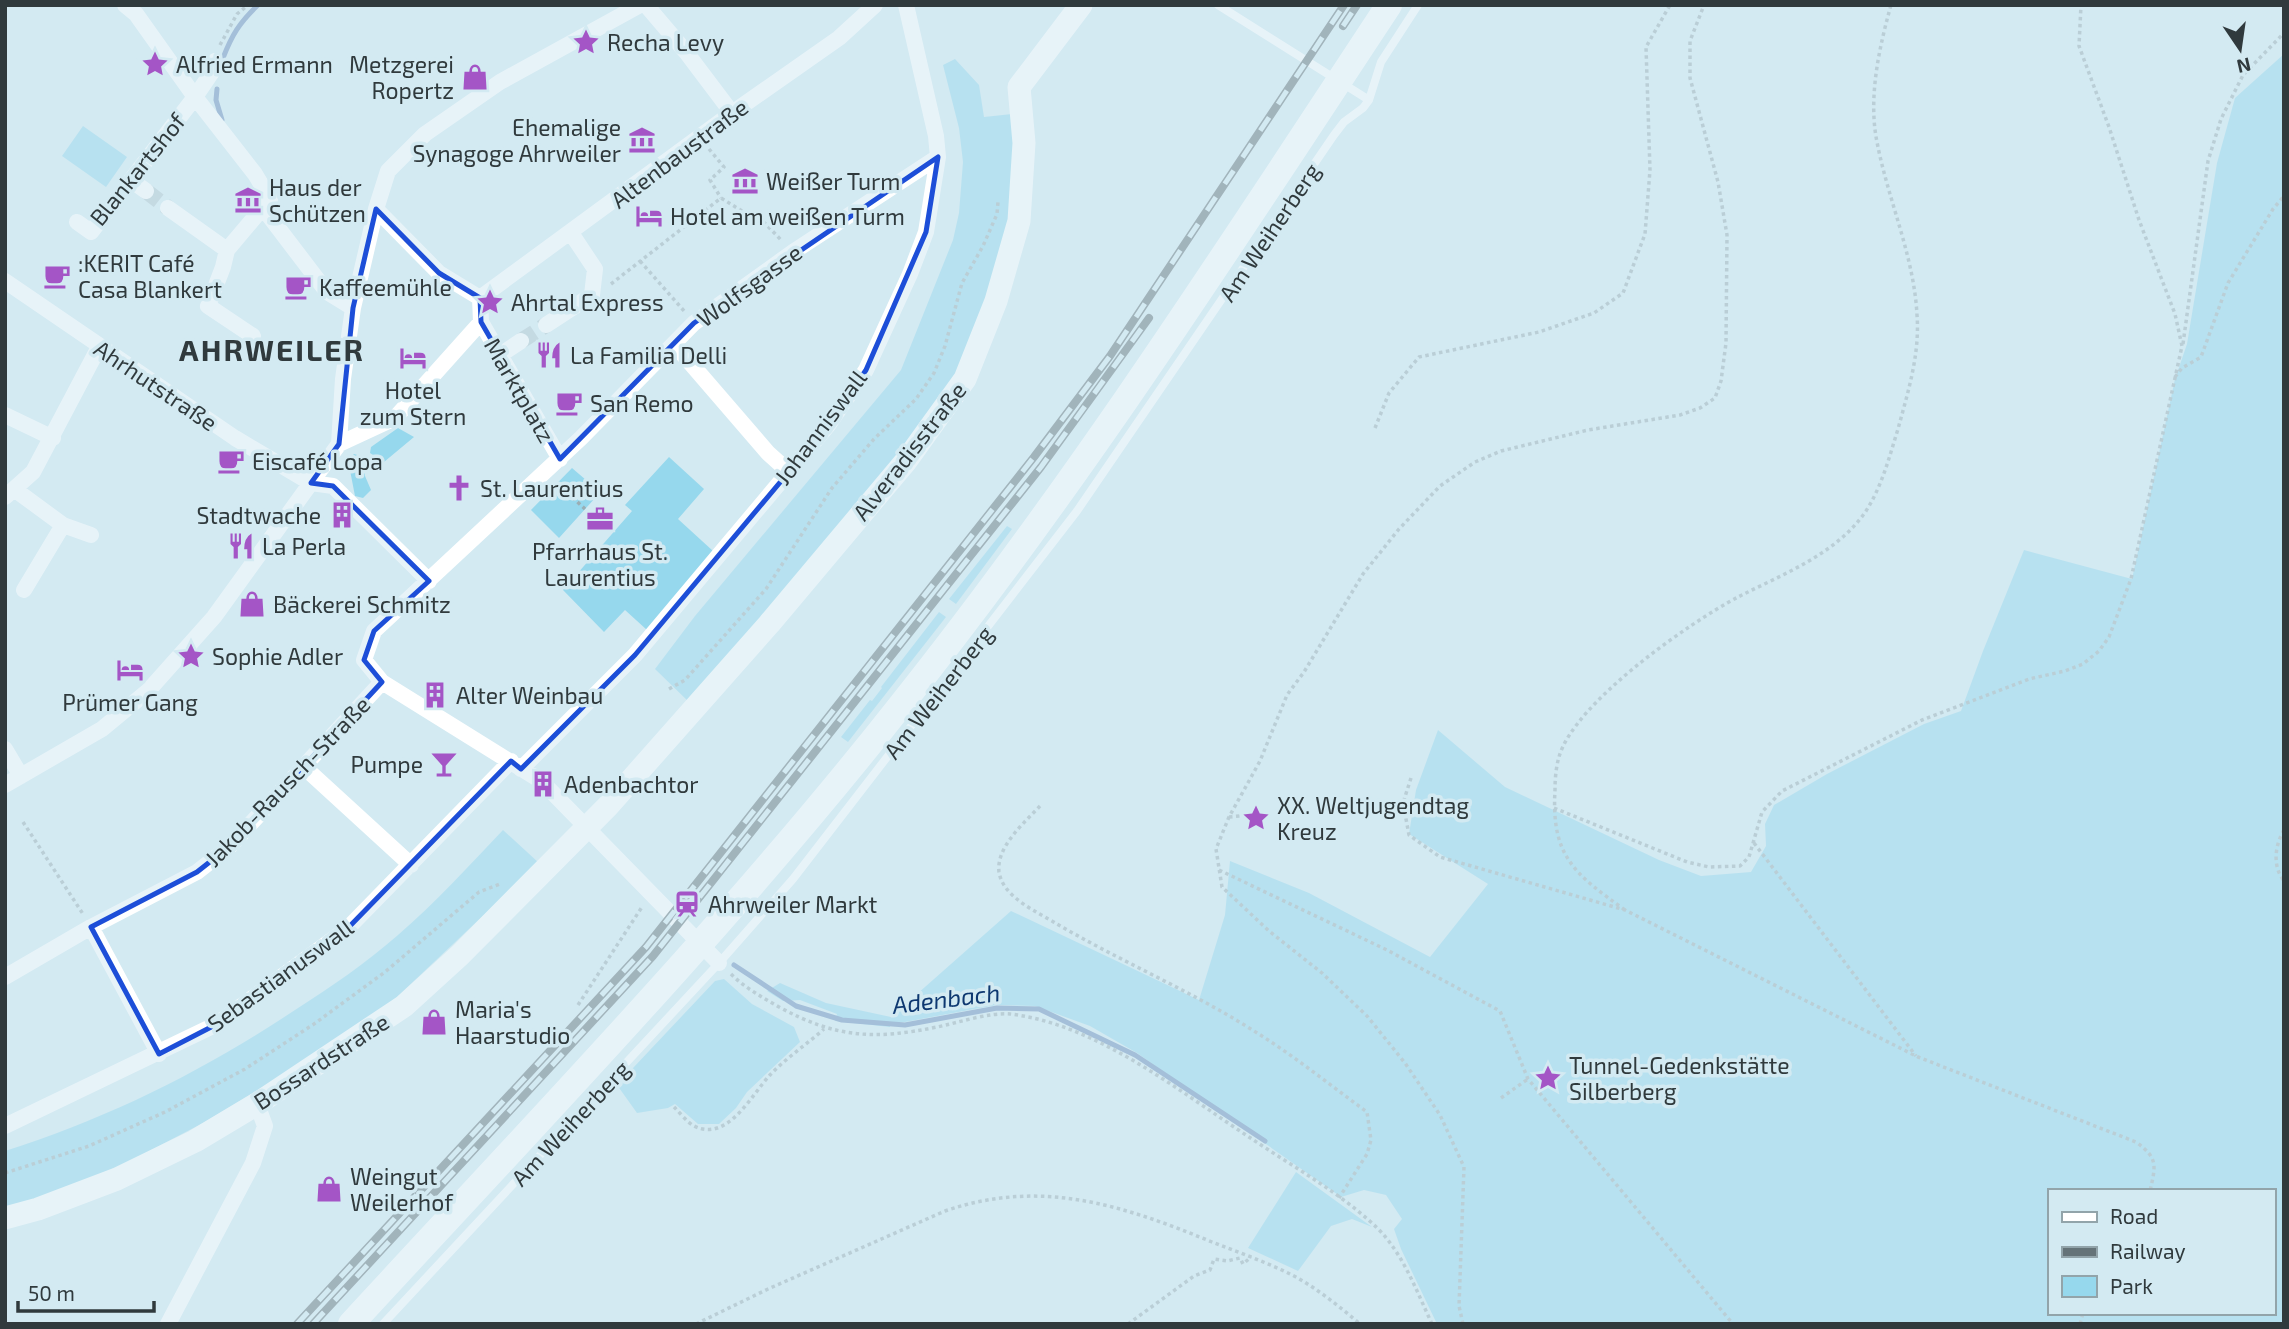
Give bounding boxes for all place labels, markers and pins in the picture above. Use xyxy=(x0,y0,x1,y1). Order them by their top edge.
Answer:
place icon: Recha Levy xyxy=(571,27,601,57)
place label: Recha Levy xyxy=(607,28,724,56)
place icon: Alfried Ermann xyxy=(140,49,170,79)
place label: Alfried Ermann xyxy=(176,50,333,78)
place label: Metzgerei Ropertz xyxy=(349,50,454,104)
shop icon: Metzgerei Ropertz xyxy=(460,62,490,92)
place label: Ehemalige Synagoge Ahrweiler xyxy=(412,113,621,167)
museum icon: Ehemalige Synagoge Ahrweiler xyxy=(627,125,657,155)
museum icon: Weißer Turm xyxy=(730,166,760,196)
place label: Weißer Turm xyxy=(766,167,900,195)
place label: Haus der Schützen xyxy=(269,173,366,227)
museum icon: Haus der Schützen xyxy=(233,185,263,215)
hotel icon: Hotel am weißen Turm xyxy=(634,201,664,231)
place label: Hotel am weißen Turm xyxy=(670,202,905,230)
place label: :KERIT Café Casa Blankert xyxy=(78,249,222,303)
cafe icon: :KERIT Café Casa Blankert xyxy=(42,261,72,291)
cafe icon: Kaffeemühle xyxy=(283,272,313,302)
place label: Kaffeemühle xyxy=(319,273,452,301)
place icon: Ahrtal Express xyxy=(475,287,505,317)
place label: Ahrtal Express xyxy=(511,288,664,316)
restaurant icon: La Familia Delli xyxy=(534,340,564,370)
place label: La Familia Delli xyxy=(570,341,727,369)
hotel icon: Hotel zum Stern xyxy=(398,343,428,373)
place label: Hotel zum Stern xyxy=(360,376,466,430)
cafe icon: San Remo xyxy=(554,388,584,418)
place label: San Remo xyxy=(590,389,694,417)
cafe icon: Eiscafé Lopa xyxy=(216,446,246,476)
place label: Eiscafé Lopa xyxy=(252,447,383,475)
church icon: St. Laurentius xyxy=(444,473,474,503)
place label: St. Laurentius xyxy=(480,474,623,502)
building icon: Stadtwache xyxy=(327,500,357,530)
place label: Stadtwache xyxy=(196,501,321,529)
office icon: Pfarrhaus St. Laurentius xyxy=(585,504,615,534)
restaurant icon: La Perla xyxy=(226,531,256,561)
place label: La Perla xyxy=(262,532,346,560)
place label: Pfarrhaus St. Laurentius xyxy=(532,537,668,591)
shop icon: Bäckerei Schmitz xyxy=(237,589,267,619)
place label: Bäckerei Schmitz xyxy=(273,590,451,618)
place icon: Sophie Adler xyxy=(176,641,206,671)
place label: Sophie Adler xyxy=(212,642,343,670)
hotel icon: Prümer Gang xyxy=(115,655,145,685)
building icon: Alter Weinbau xyxy=(420,680,450,710)
place label: Alter Weinbau xyxy=(456,681,603,709)
place label: Prümer Gang xyxy=(62,688,198,716)
bar icon: Pumpe xyxy=(429,749,459,779)
place label: Pumpe xyxy=(350,750,423,778)
building icon: Adenbachtor xyxy=(528,769,558,799)
place label: Adenbachtor xyxy=(564,770,699,798)
place label: XX. Weltjugendtag Kreuz xyxy=(1277,791,1469,845)
place icon: XX. Weltjugendtag Kreuz xyxy=(1241,803,1271,833)
station icon: Ahrweiler Markt xyxy=(672,889,702,919)
place label: Ahrweiler Markt xyxy=(708,890,878,918)
place label: Maria's Haarstudio xyxy=(455,995,570,1049)
shop icon: Maria's Haarstudio xyxy=(419,1007,449,1037)
place label: Tunnel-Gedenkstätte Silberberg xyxy=(1569,1051,1790,1105)
place icon: Tunnel-Gedenkstätte Silberberg xyxy=(1533,1063,1563,1093)
place label: Weingut Weilerhof xyxy=(350,1162,454,1216)
shop icon: Weingut Weilerhof xyxy=(314,1174,344,1204)

